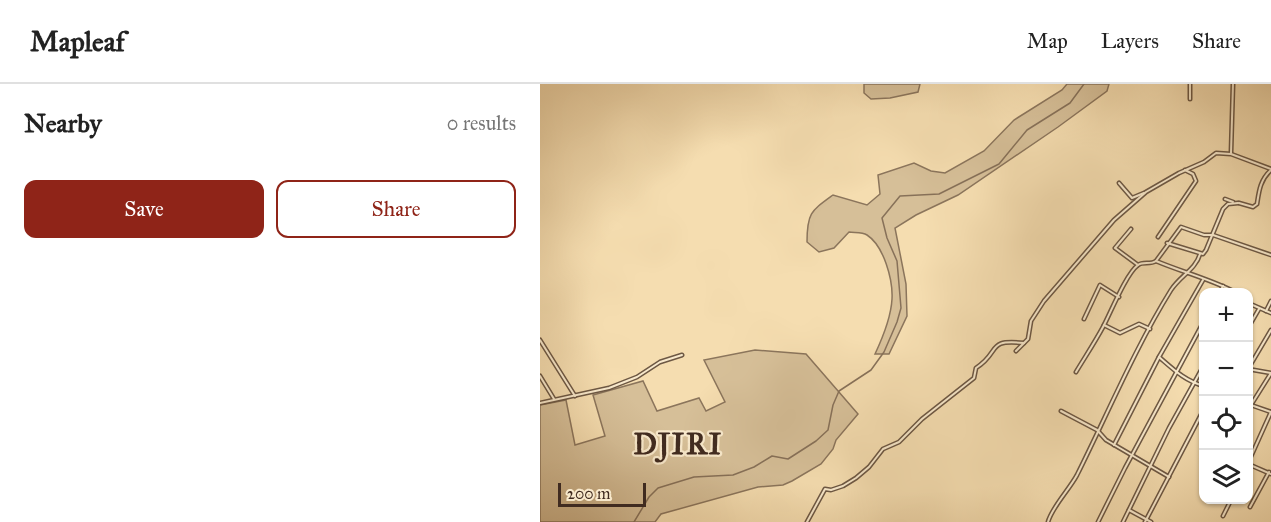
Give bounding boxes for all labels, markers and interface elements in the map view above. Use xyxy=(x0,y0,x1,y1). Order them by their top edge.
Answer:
text: Mapleaf xyxy=(30,24,125,59)
text: Map xyxy=(1027,28,1068,54)
text: Layers xyxy=(1101,28,1159,54)
text: Share xyxy=(1192,28,1241,54)
text: Nearby xyxy=(24,107,102,139)
text: 0 results xyxy=(447,111,516,135)
button: Save xyxy=(24,180,264,238)
button: Share xyxy=(276,180,516,238)
map controls xyxy=(1199,288,1253,504)
button: + xyxy=(1199,288,1253,342)
button: − xyxy=(1199,342,1253,396)
button: locate xyxy=(1199,396,1253,450)
district label: DJIRI xyxy=(633,426,723,463)
button: layers xyxy=(1199,450,1253,504)
scale bar xyxy=(558,480,646,508)
text: 200 m xyxy=(567,484,610,503)

